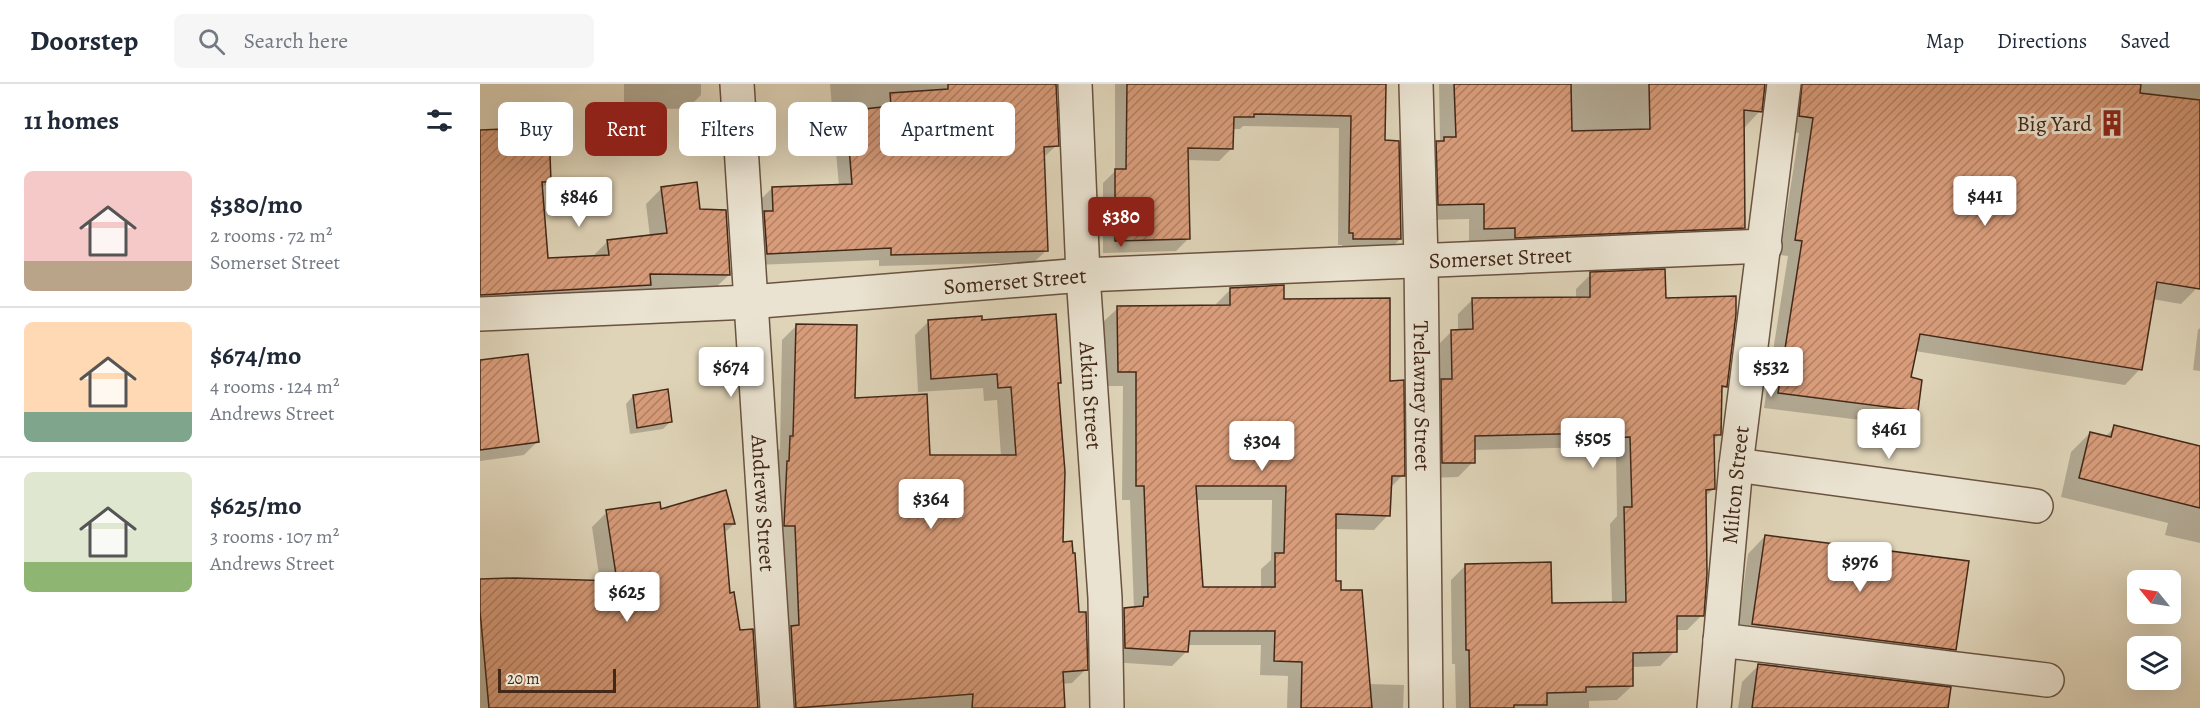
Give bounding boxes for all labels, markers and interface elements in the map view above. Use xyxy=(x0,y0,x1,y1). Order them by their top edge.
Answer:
search box xyxy=(174,14,594,68)
text: Doorstep xyxy=(30,22,138,60)
icon: search xyxy=(195,25,228,58)
text: Search here xyxy=(243,26,348,56)
text: Map xyxy=(1926,27,1964,55)
text: Directions xyxy=(1997,27,2087,55)
text: Saved xyxy=(2120,27,2170,55)
chip: Buy xyxy=(498,102,573,156)
chip: Rent xyxy=(585,102,667,156)
chip: Filters xyxy=(679,102,776,156)
chip: New xyxy=(788,102,868,156)
chip: Apartment xyxy=(880,102,1015,156)
text: 11 homes xyxy=(24,103,119,138)
icon: filters xyxy=(423,104,456,137)
building icon: Big Yard xyxy=(2097,108,2127,138)
place label: Big Yard xyxy=(2017,109,2092,139)
pin: $441 xyxy=(1949,176,2021,227)
pin: $846 xyxy=(543,177,615,228)
text: $441 xyxy=(1967,182,2003,209)
text: $846 xyxy=(560,183,598,210)
text: $380/mo xyxy=(210,187,303,222)
icon: home xyxy=(72,195,144,267)
pin: $380 xyxy=(1085,197,1157,248)
text: $380 xyxy=(1102,203,1140,230)
text: 2 rooms · 72 m² xyxy=(210,222,332,249)
street label: Somerset Street xyxy=(1428,240,1573,276)
text: Somerset Street xyxy=(210,249,340,276)
street label: Somerset Street xyxy=(942,261,1088,302)
street label: Trelawney Street xyxy=(1406,321,1437,471)
text: $674/mo xyxy=(210,338,301,373)
street label: Atkin Street xyxy=(1072,340,1109,450)
icon: home xyxy=(72,346,144,418)
pin: $674 xyxy=(695,347,767,398)
pin: $532 xyxy=(1735,347,1807,398)
text: $674 xyxy=(713,353,749,380)
text: $532 xyxy=(1753,353,1789,380)
text: 4 rooms · 124 m² xyxy=(210,373,340,400)
text: Andrews Street xyxy=(210,400,335,427)
pin: $461 xyxy=(1853,409,1925,460)
text: $461 xyxy=(1871,415,1907,442)
pin: $505 xyxy=(1557,418,1629,469)
pin: $304 xyxy=(1226,421,1298,472)
text: $505 xyxy=(1575,424,1611,451)
street label: Milton Street xyxy=(1715,424,1757,546)
text: $304 xyxy=(1243,427,1281,454)
street label: Andrews Street xyxy=(743,433,782,573)
pin: $364 xyxy=(895,479,967,530)
text: $364 xyxy=(913,485,949,512)
text: $625/mo xyxy=(210,488,302,523)
icon: home xyxy=(72,496,144,568)
text: 3 rooms · 107 m² xyxy=(210,523,339,550)
pin: $976 xyxy=(1824,542,1896,593)
text: $976 xyxy=(1842,548,1878,575)
text: Andrews Street xyxy=(210,550,335,577)
north arrow xyxy=(2127,570,2181,624)
map controls xyxy=(2127,570,2181,690)
pin: $625 xyxy=(591,572,663,623)
text: $625 xyxy=(609,578,645,605)
button: layers xyxy=(2127,636,2181,690)
scale bar xyxy=(498,666,616,694)
text: 20 m xyxy=(507,668,540,690)

